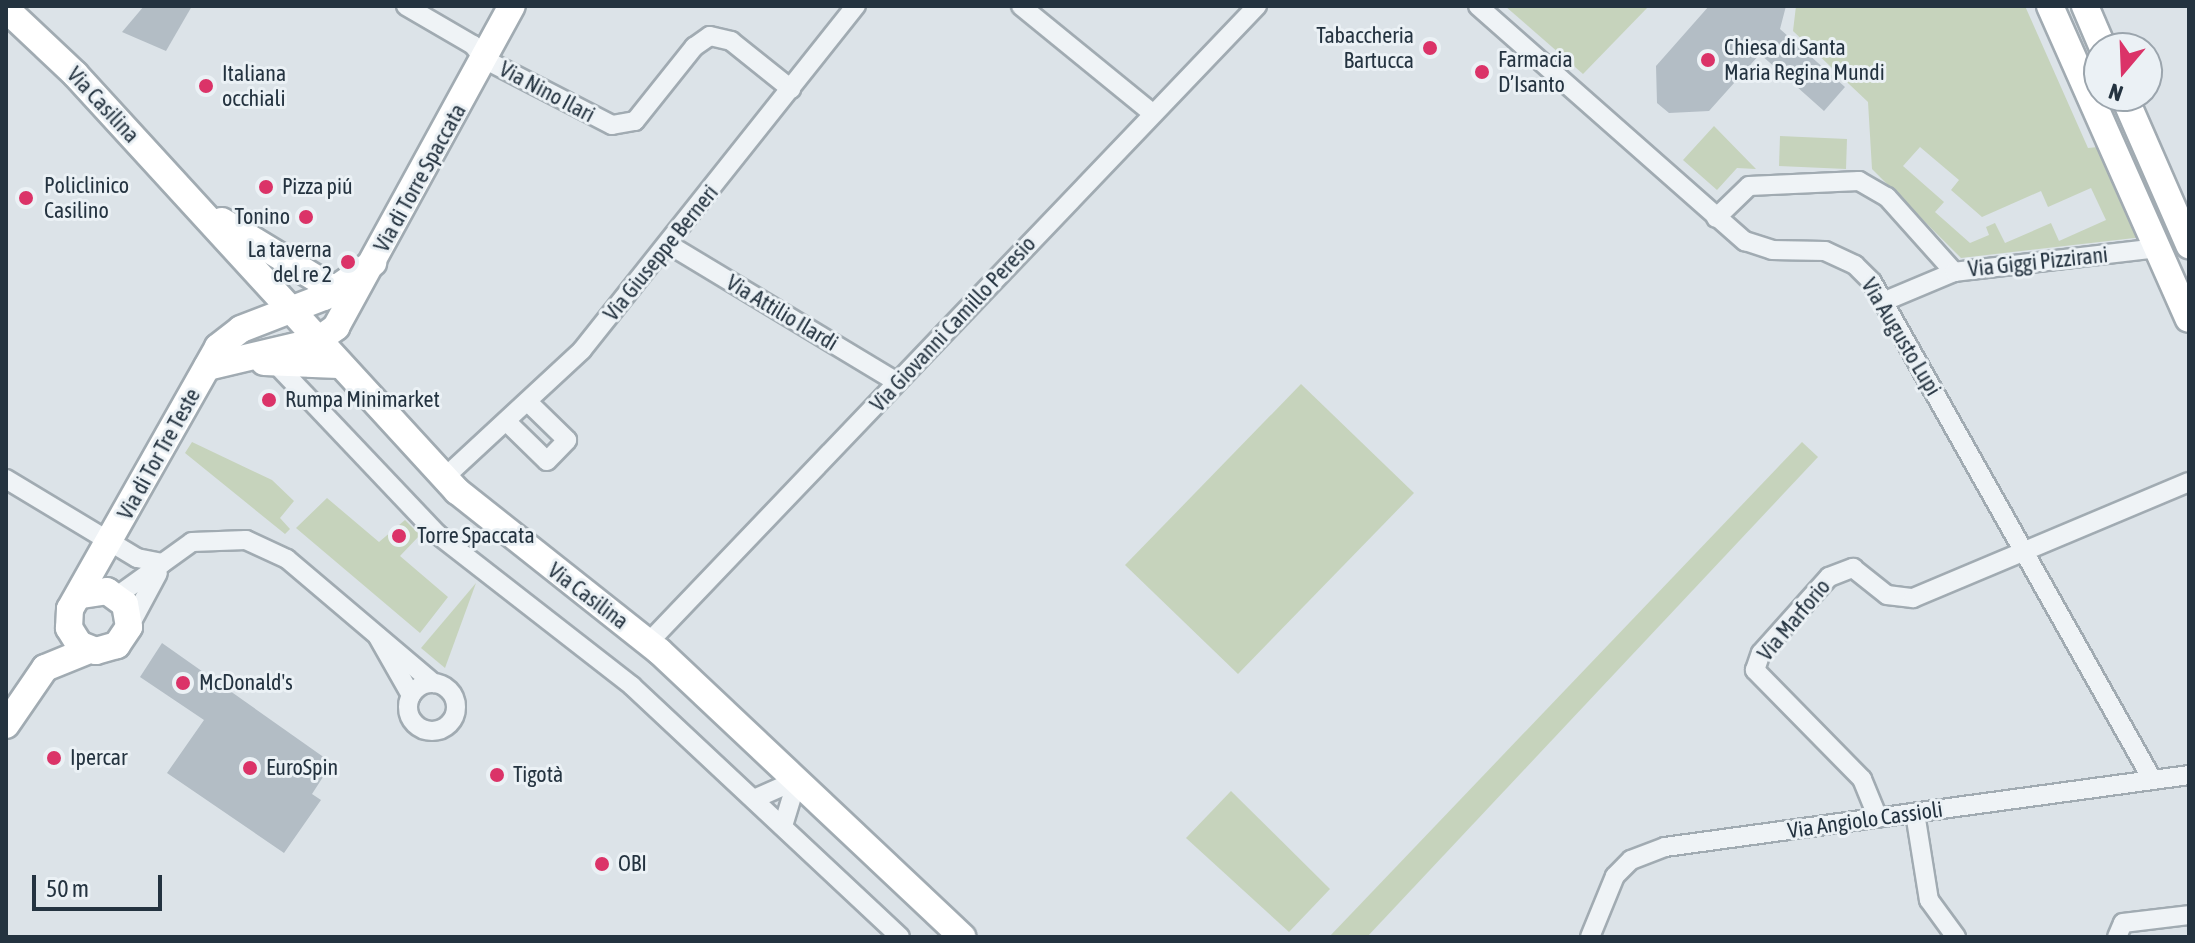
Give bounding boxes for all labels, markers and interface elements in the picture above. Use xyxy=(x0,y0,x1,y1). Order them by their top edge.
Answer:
place label: Tabaccheria Bartucca xyxy=(1316,22,1414,74)
north arrow xyxy=(2083,32,2163,112)
place label: Chiesa di Santa Maria Regina Mundi xyxy=(1724,34,1885,86)
marker: Tabaccheria Bartucca xyxy=(1421,39,1439,57)
place label: Farmacia D’Isanto xyxy=(1498,46,1573,98)
marker: Chiesa di Santa Maria Regina Mundi xyxy=(1699,51,1717,69)
street label: Via Nino Ilari xyxy=(495,56,599,128)
place label: Italiana occhiali xyxy=(222,60,286,112)
street label: Via Casilina xyxy=(61,62,145,148)
marker: Farmacia D’Isanto xyxy=(1473,63,1491,81)
marker: Italiana occhiali xyxy=(197,77,215,95)
text: N xyxy=(2105,78,2126,107)
street label: Via di Torre Spaccata xyxy=(368,99,472,257)
place label: Policlinico Casilino xyxy=(44,172,129,224)
place label: Pizza piú xyxy=(282,174,353,200)
marker: Pizza piú xyxy=(257,178,275,196)
street label: Via Giuseppe Berneri xyxy=(598,180,724,326)
marker: Policlinico Casilino xyxy=(15,187,37,209)
place label: Tonino xyxy=(235,204,290,230)
marker: Tonino xyxy=(297,208,315,226)
street label: Via Giovanni Camillo Peresio xyxy=(865,231,1041,417)
place label: La taverna del re 2 xyxy=(247,236,332,288)
street label: Via Giggi Pizzirani xyxy=(1967,242,2109,282)
marker: La taverna del re 2 xyxy=(339,253,357,271)
street label: Via Attilio Ilardi xyxy=(721,269,843,357)
street label: Via Augusto Lupi xyxy=(1856,273,1946,401)
street label: Via di Tor Tre Teste xyxy=(112,384,206,524)
place label: Rumpa Minimarket xyxy=(285,387,440,413)
marker: Rumpa Minimarket xyxy=(260,391,278,409)
place label: Torre Spaccata xyxy=(417,523,535,549)
marker: Torre Spaccata xyxy=(388,525,410,547)
street label: Via Casilina xyxy=(543,557,633,635)
street label: Via Marforio xyxy=(1752,574,1836,666)
place label: McDonald's xyxy=(199,670,293,696)
marker: McDonald's xyxy=(174,674,192,692)
place label: Ipercar xyxy=(70,745,127,771)
marker: Ipercar xyxy=(45,749,63,767)
place label: EuroSpin xyxy=(266,755,338,781)
marker: EuroSpin xyxy=(241,759,259,777)
place label: Tigotà xyxy=(513,762,563,788)
marker: Tigotà xyxy=(488,766,506,784)
street label: Via Angiolo Cassioli xyxy=(1786,796,1944,844)
place label: OBI xyxy=(618,851,647,877)
marker: OBI xyxy=(593,855,611,873)
scale bar xyxy=(36,859,166,909)
text: 50 m xyxy=(46,875,89,902)

